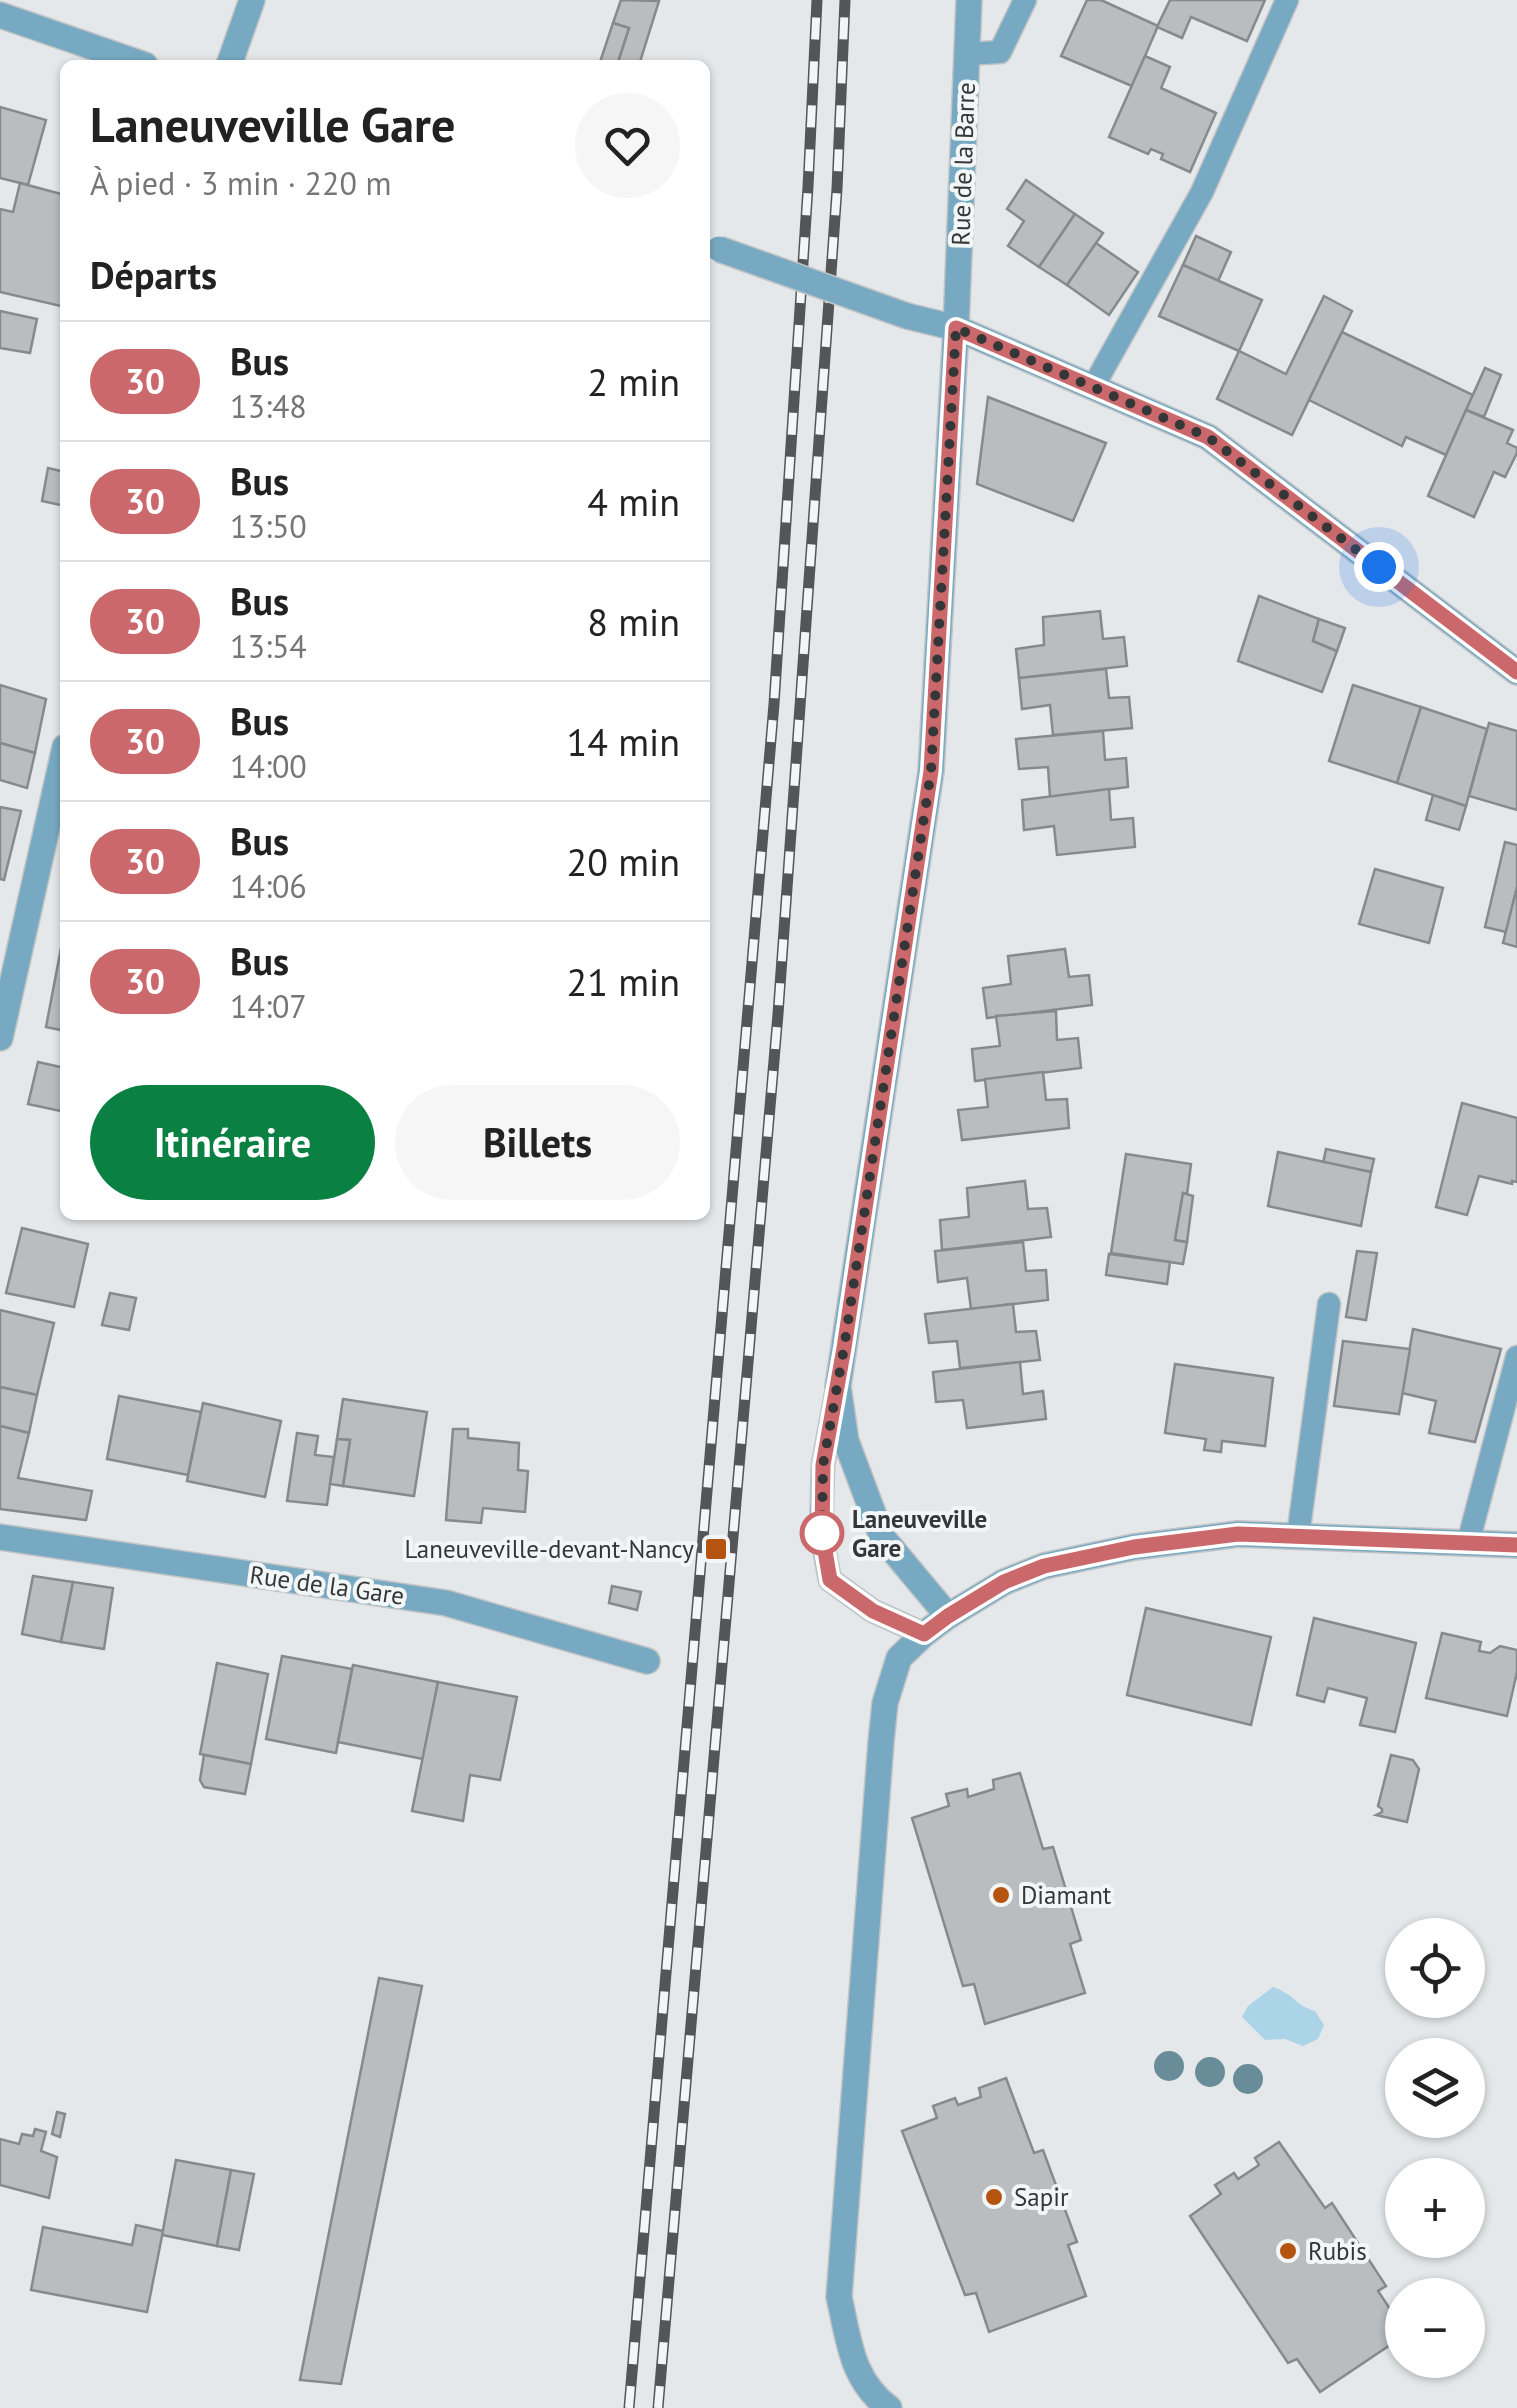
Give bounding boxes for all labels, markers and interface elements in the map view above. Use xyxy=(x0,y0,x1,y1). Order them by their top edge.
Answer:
street label: Rue de la Barre xyxy=(944,82,982,246)
text: Laneuveville Gare xyxy=(90,93,455,155)
button: heart xyxy=(575,93,680,198)
text: À pied · 3 min · 220 m xyxy=(90,162,391,204)
text: Départs xyxy=(90,250,217,299)
text: Bus xyxy=(230,336,289,385)
text: 2 min xyxy=(587,357,680,406)
text: 30 xyxy=(125,358,165,404)
text: 13:48 xyxy=(230,385,307,427)
text: Bus xyxy=(230,456,289,505)
text: 4 min xyxy=(587,477,680,526)
text: 30 xyxy=(125,478,165,524)
text: 13:50 xyxy=(230,505,307,547)
your location xyxy=(1354,542,1404,592)
text: Bus xyxy=(230,576,289,625)
text: 8 min xyxy=(587,597,680,646)
text: 30 xyxy=(125,598,165,644)
text: 13:54 xyxy=(230,625,307,667)
text: Bus xyxy=(230,696,289,745)
text: 14 min xyxy=(567,717,680,766)
text: 30 xyxy=(125,718,165,764)
text: 14:00 xyxy=(230,745,307,787)
text: Bus xyxy=(230,816,289,865)
text: 20 min xyxy=(567,837,680,886)
text: 30 xyxy=(125,838,165,884)
text: 14:06 xyxy=(230,865,307,907)
text: Bus xyxy=(230,936,289,985)
text: 21 min xyxy=(567,957,680,1006)
text: 30 xyxy=(125,958,165,1004)
text: 14:07 xyxy=(230,985,307,1027)
button: Itinéraire xyxy=(90,1085,375,1200)
button: Billets xyxy=(395,1085,680,1200)
place label: Laneuveville Gare xyxy=(852,1503,987,1564)
marker: Laneuveville Gare xyxy=(801,1512,843,1554)
place label: Laneuveville-devant-Nancy xyxy=(404,1533,694,1565)
marker: Laneuveville-devant-Nancy xyxy=(703,1536,729,1562)
street label: Rue de la Gare xyxy=(248,1558,406,1612)
place label: Diamant xyxy=(1021,1879,1112,1911)
marker: Diamant xyxy=(990,1884,1012,1906)
map controls xyxy=(1385,1918,1485,2378)
button: locate xyxy=(1385,1918,1485,2018)
button: layers xyxy=(1385,2038,1485,2138)
button: + xyxy=(1385,2158,1485,2258)
place label: Sapir xyxy=(1014,2181,1069,2213)
marker: Sapir xyxy=(983,2186,1005,2208)
place label: Rubis xyxy=(1308,2235,1367,2267)
marker: Rubis xyxy=(1277,2240,1299,2262)
button: − xyxy=(1385,2278,1485,2378)

